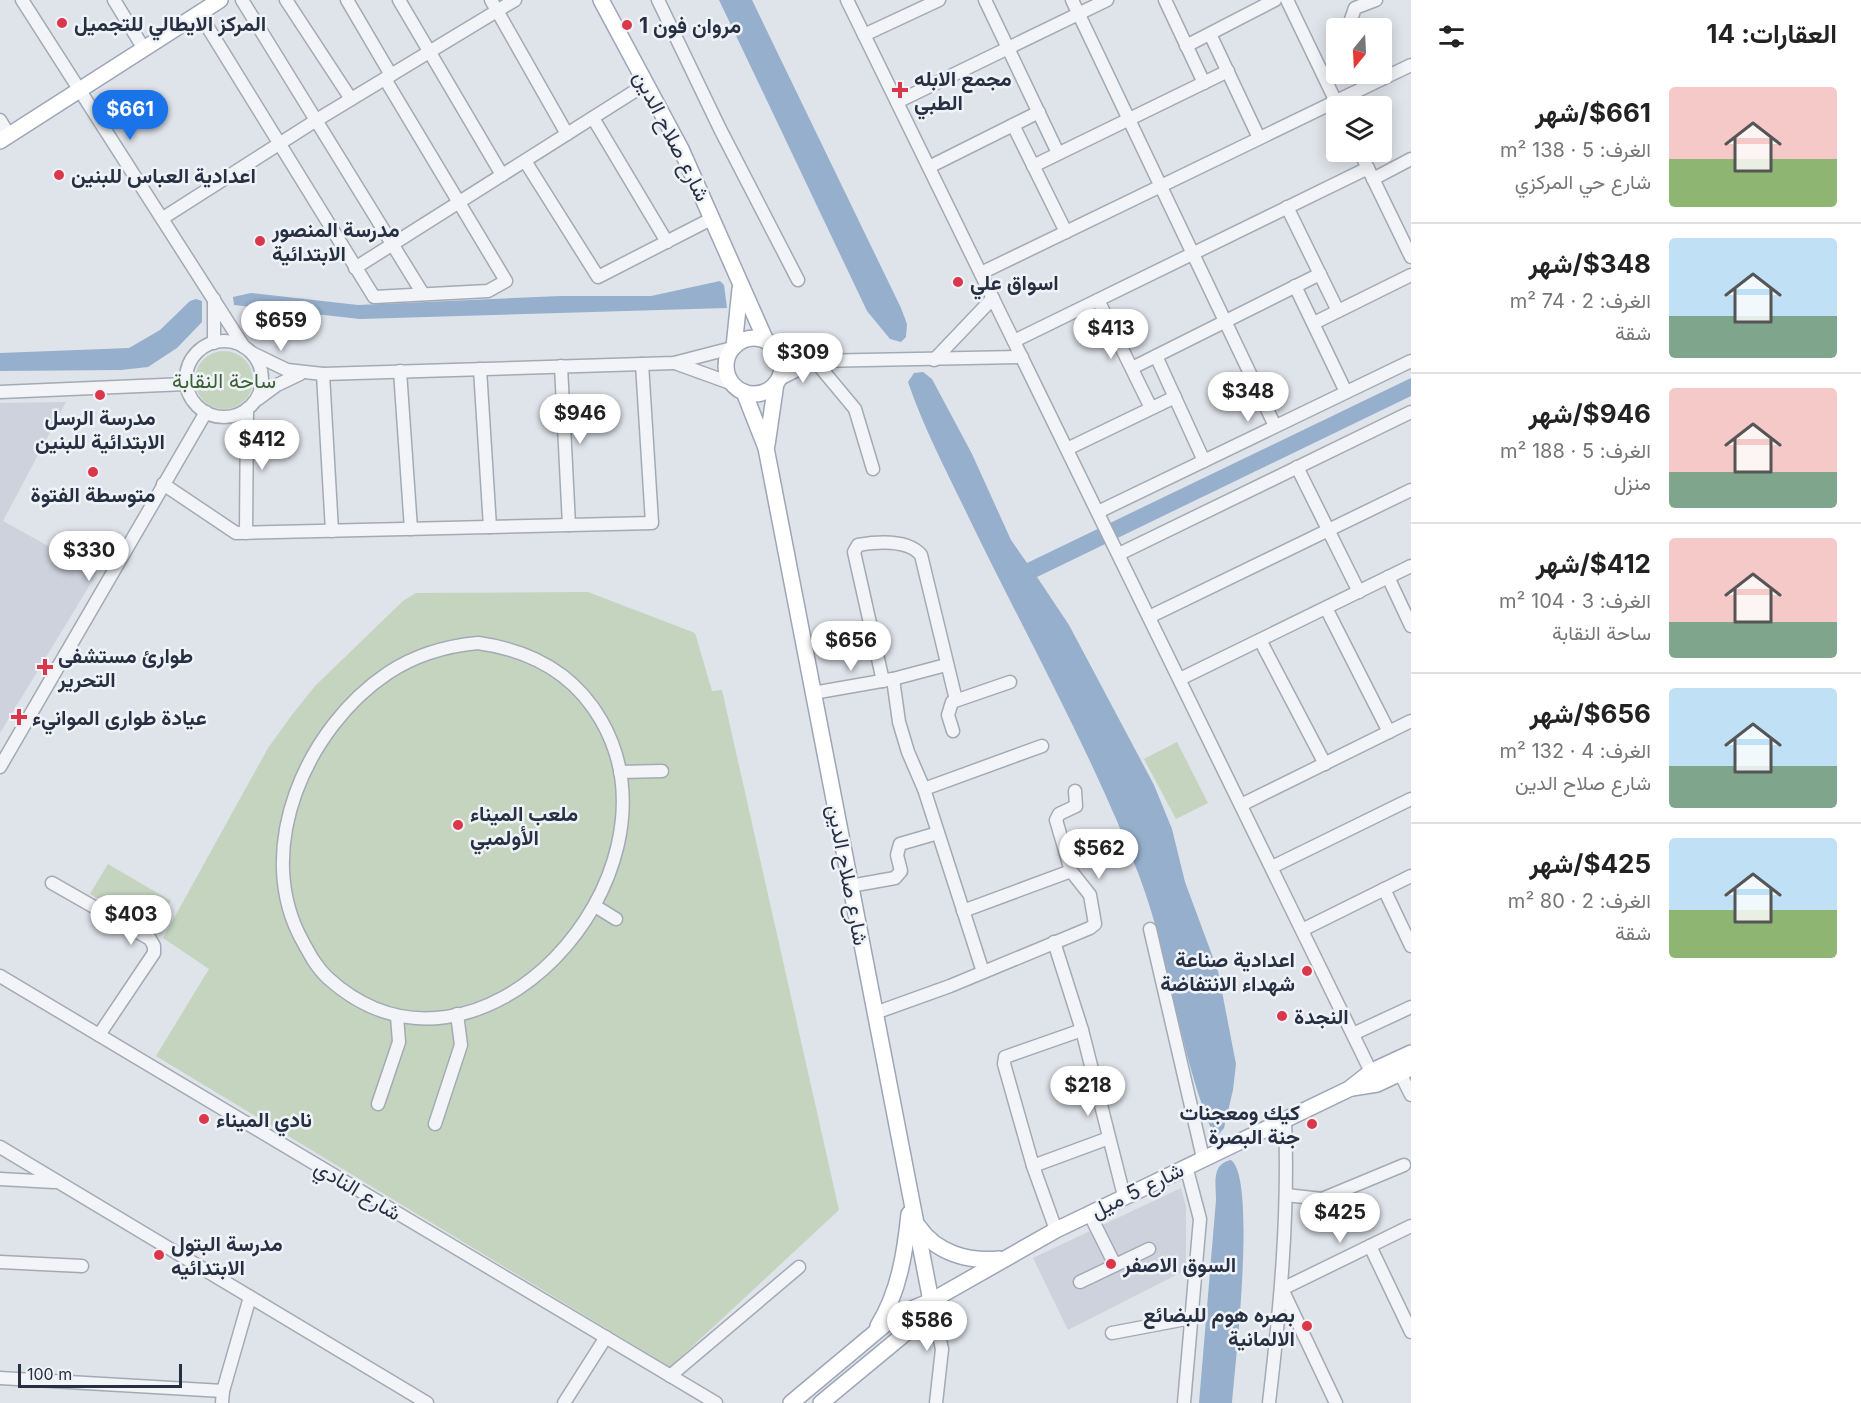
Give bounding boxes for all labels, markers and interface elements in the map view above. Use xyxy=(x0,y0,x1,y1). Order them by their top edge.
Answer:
place label: المركز الايطالي للتجميل xyxy=(74,11,266,41)
place label: مروان فون 1 xyxy=(639,13,741,39)
marker: المركز الايطالي للتجميل xyxy=(55,16,69,30)
marker: مروان فون 1 xyxy=(620,18,634,32)
north arrow xyxy=(1326,18,1392,84)
map controls xyxy=(1326,18,1392,162)
text: العقارات: 14 xyxy=(1706,18,1837,49)
icon: filters xyxy=(1435,20,1468,53)
place label: مجمع الابله الطبي xyxy=(914,66,1012,120)
street label: شارع صلاح الدين xyxy=(627,67,716,206)
marker: مجمع الابله الطبي xyxy=(891,81,909,99)
pin: $661 xyxy=(94,90,166,141)
button: layers xyxy=(1326,96,1392,162)
text: $661 xyxy=(106,97,154,121)
text: $661/شهر xyxy=(1535,97,1651,128)
icon: home xyxy=(1717,111,1789,183)
text: الغرف: 5 · 138 m² xyxy=(1500,138,1651,162)
place label: اعدادية العباس للبنين xyxy=(71,163,256,188)
marker: اعدادية العباس للبنين xyxy=(52,168,66,182)
text: شارع حي المركزي xyxy=(1515,170,1651,194)
place label: مدرسة المنصور الابتدائية xyxy=(271,217,400,266)
marker: مدرسة المنصور الابتدائية xyxy=(253,234,267,248)
text: $348/شهر xyxy=(1529,248,1651,279)
icon: home xyxy=(1717,262,1789,334)
place label: اسواق علي xyxy=(970,270,1059,300)
marker: اسواق علي xyxy=(951,275,965,289)
text: الغرف: 2 · 74 m² xyxy=(1510,289,1651,313)
pin: $659 xyxy=(245,301,317,352)
text: $659 xyxy=(255,308,307,332)
pin: $413 xyxy=(1075,309,1147,360)
text: $413 xyxy=(1087,316,1135,340)
text: شقة xyxy=(1615,321,1651,345)
pin: $309 xyxy=(767,333,839,384)
text: $309 xyxy=(777,340,829,364)
park label: ساحة النقابة xyxy=(172,368,276,393)
pin: $348 xyxy=(1212,372,1284,423)
text: $348 xyxy=(1222,379,1274,403)
marker: مدرسة الرسل الابتدائية للبنين xyxy=(93,388,107,402)
pin: $946 xyxy=(544,394,616,445)
text: $946/شهر xyxy=(1529,398,1651,429)
text: $946 xyxy=(554,401,606,425)
place label: مدرسة الرسل الابتدائية للبنين xyxy=(35,405,165,454)
icon: home xyxy=(1717,412,1789,484)
pin: $412 xyxy=(226,420,298,471)
text: $412 xyxy=(238,427,286,451)
text: الغرف: 5 · 188 m² xyxy=(1500,439,1651,463)
marker: متوسطة الفتوة xyxy=(86,465,100,479)
text: منزل xyxy=(1614,471,1651,495)
place label: متوسطة الفتوة xyxy=(31,482,155,508)
pin: $330 xyxy=(53,531,125,582)
text: $330 xyxy=(63,538,115,562)
text: $412/شهر xyxy=(1536,548,1651,579)
icon: home xyxy=(1717,562,1789,634)
text: الغرف: 3 · 104 m² xyxy=(1499,589,1651,613)
pin: $656 xyxy=(815,621,887,672)
text: ساحة النقابة xyxy=(1552,621,1651,645)
text: $656 xyxy=(825,628,877,652)
place label: طوارئ مستشفى التحرير xyxy=(57,643,193,693)
marker: طوارئ مستشفى التحرير xyxy=(36,658,54,676)
text: $656/شهر xyxy=(1529,698,1651,729)
place label: عيادة طوارى الموانيء xyxy=(32,705,207,735)
marker: عيادة طوارى الموانيء xyxy=(10,708,28,726)
icon: home xyxy=(1717,712,1789,784)
text: الغرف: 4 · 132 m² xyxy=(1499,739,1651,763)
text: شارع صلاح الدين xyxy=(1515,771,1651,795)
place label: ملعب الميناء الأولمبي xyxy=(470,801,578,855)
street label: شارع صلاح الدين xyxy=(820,803,874,948)
marker: ملعب الميناء الأولمبي xyxy=(451,818,465,832)
pin: $562 xyxy=(1063,829,1135,880)
text: $562 xyxy=(1073,836,1125,860)
text: $425/شهر xyxy=(1529,848,1651,879)
icon: home xyxy=(1717,862,1789,934)
text: الغرف: 2 · 80 m² xyxy=(1508,889,1651,913)
pin: $403 xyxy=(95,895,167,946)
text: $403 xyxy=(104,902,158,926)
text: شقة xyxy=(1615,921,1651,945)
place label: اعدادية صناعة شهداء الانتفاضة xyxy=(1160,947,1295,997)
marker: اعدادية صناعة شهداء الانتفاضة xyxy=(1300,964,1314,978)
place label: النجدة xyxy=(1294,1004,1349,1029)
marker: النجدة xyxy=(1275,1009,1289,1023)
pin: $218 xyxy=(1052,1066,1124,1117)
text: $218 xyxy=(1064,1073,1112,1097)
place label: كيك ومعجنات جنة البصرة xyxy=(1179,1100,1300,1150)
place label: نادي الميناء xyxy=(216,1107,312,1137)
marker: نادي الميناء xyxy=(197,1112,211,1126)
marker: كيك ومعجنات جنة البصرة xyxy=(1305,1117,1319,1131)
street label: شارع النادي xyxy=(308,1154,406,1230)
street label: شارع 5 ميل xyxy=(1086,1157,1188,1225)
pin: $425 xyxy=(1304,1193,1376,1244)
text: $425 xyxy=(1314,1200,1366,1224)
place label: مدرسة البتول الابتدائيه xyxy=(171,1231,283,1280)
marker: مدرسة البتول الابتدائيه xyxy=(152,1248,166,1262)
place label: السوق الاصفر xyxy=(1122,1252,1236,1278)
marker: السوق الاصفر xyxy=(1104,1257,1118,1271)
pin: $586 xyxy=(891,1301,963,1352)
place label: بصره هوم للبضائع الالمانية xyxy=(1143,1302,1295,1351)
text: $586 xyxy=(901,1308,953,1332)
marker: بصره هوم للبضائع الالمانية xyxy=(1300,1319,1314,1333)
scale bar xyxy=(18,1361,182,1388)
text: 100 m xyxy=(27,1364,72,1384)

